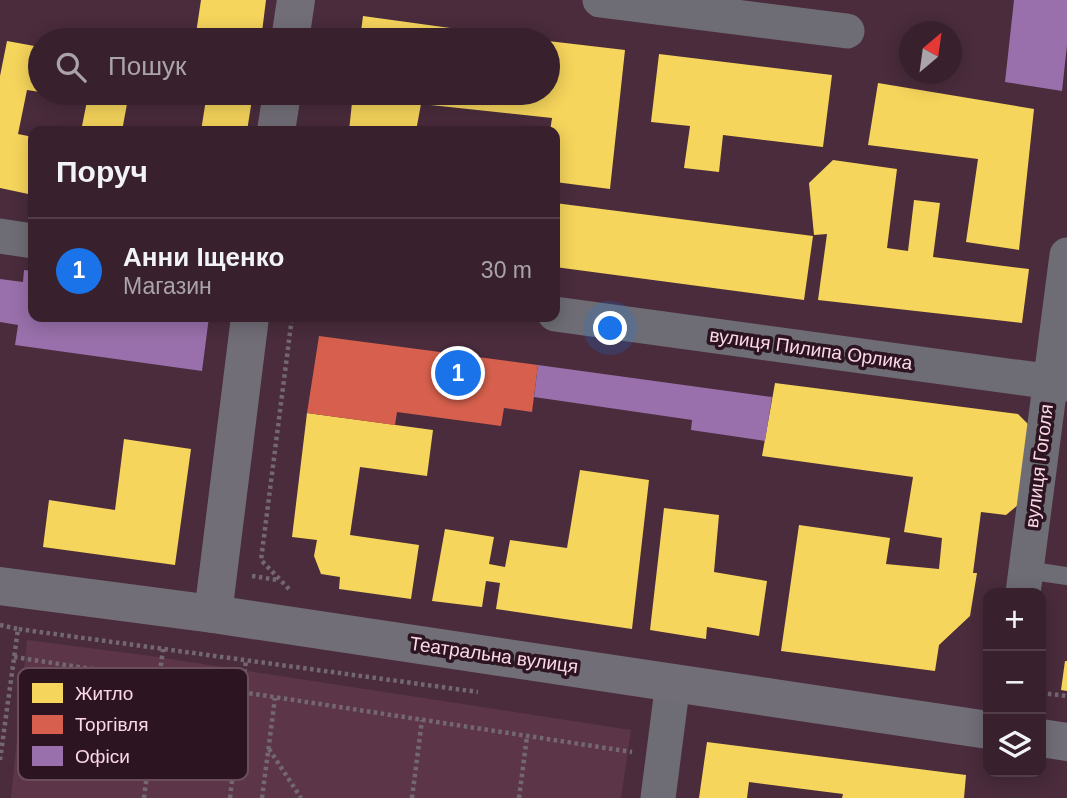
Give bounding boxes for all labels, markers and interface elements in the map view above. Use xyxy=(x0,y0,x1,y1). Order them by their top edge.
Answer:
north arrow xyxy=(899,21,962,84)
search box xyxy=(28,28,560,105)
icon: search xyxy=(52,48,90,86)
text: Пошук xyxy=(108,51,186,81)
text: Поруч xyxy=(56,155,148,188)
text: Анни Іщенко xyxy=(123,242,284,272)
text: 1 xyxy=(73,257,85,283)
text: 30 m xyxy=(481,257,532,283)
text: Магазин xyxy=(123,273,212,299)
your location xyxy=(593,311,627,345)
street label: вулиця Пилипа Орлика xyxy=(708,324,914,374)
pin: 1 xyxy=(435,347,481,399)
street label: вулиця Гоголя xyxy=(1021,403,1057,529)
map controls xyxy=(983,588,1046,777)
button: + xyxy=(983,588,1046,651)
street label: Театральна вулиця xyxy=(408,633,580,677)
button: − xyxy=(983,651,1046,714)
legend xyxy=(18,668,248,780)
text: Житло xyxy=(75,683,133,704)
text: Торгівля xyxy=(75,714,148,735)
button: layers xyxy=(983,714,1046,777)
text: Офіси xyxy=(75,746,130,767)

